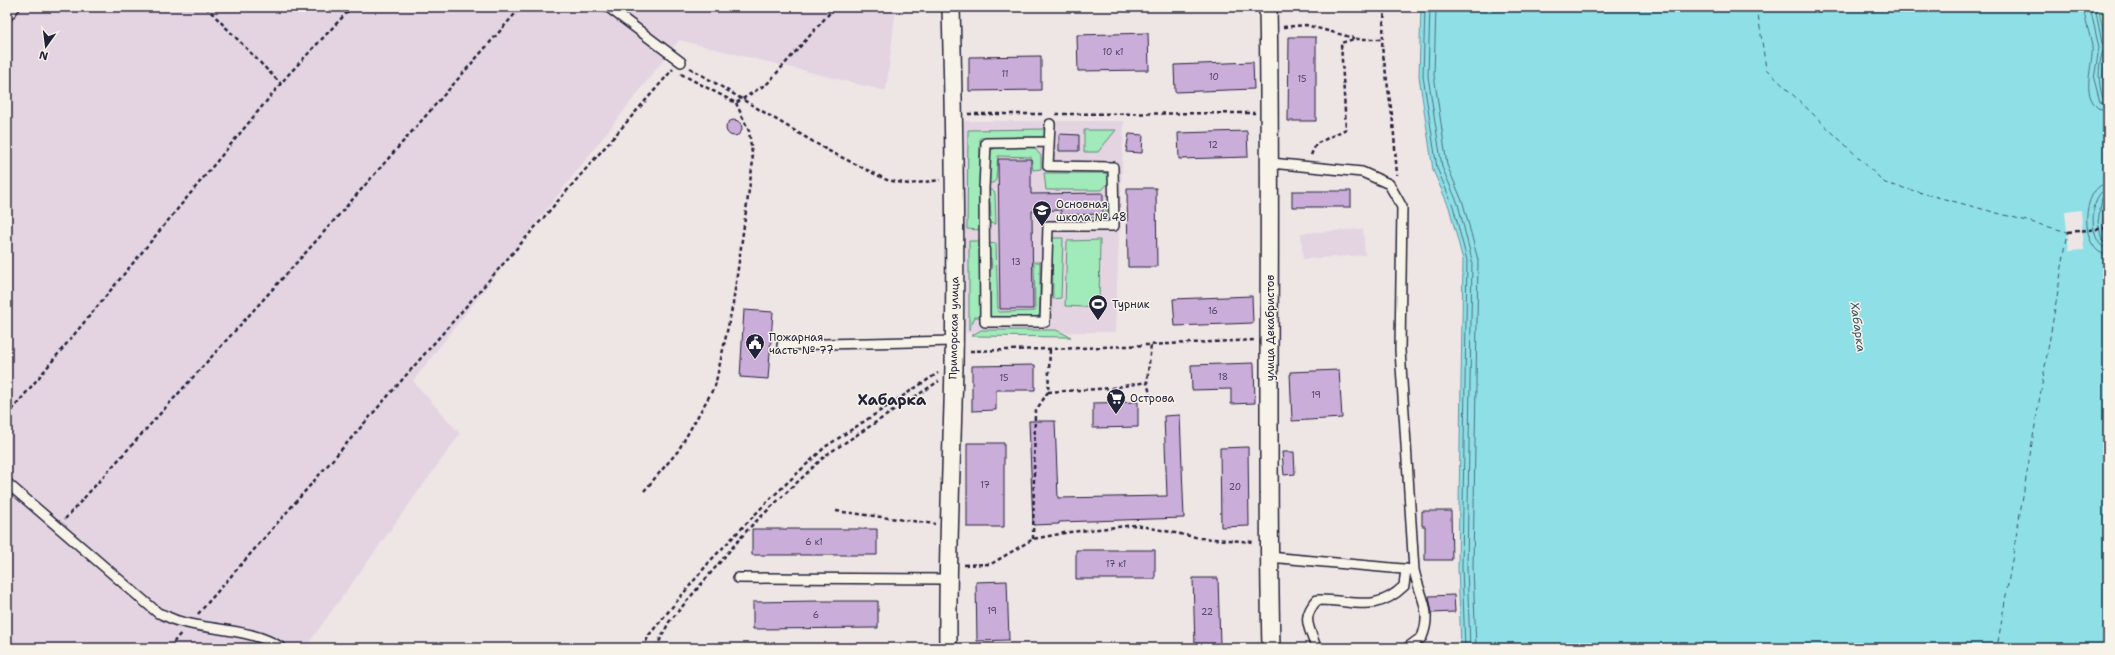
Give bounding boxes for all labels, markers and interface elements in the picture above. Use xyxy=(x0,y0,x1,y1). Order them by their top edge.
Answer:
north arrow xyxy=(26,26,66,66)
house number: 10 к1 xyxy=(1103,46,1123,58)
text: N xyxy=(37,47,50,64)
house number: 11 xyxy=(1001,68,1009,80)
house number: 10 xyxy=(1209,71,1219,83)
house number: 15 xyxy=(1297,73,1307,85)
house number: 12 xyxy=(1208,139,1218,151)
place label: Основная школа № 48 xyxy=(1056,197,1127,225)
school or university icon: Основная школа № 48 xyxy=(1031,199,1053,227)
house number: 13 xyxy=(1011,256,1021,268)
street label: улица Декабристов xyxy=(1263,274,1278,381)
street label: Приморская улица xyxy=(946,276,962,380)
sports icon: Турник xyxy=(1087,293,1109,321)
place label: Турник xyxy=(1112,297,1150,312)
water label: Хабарка xyxy=(1846,300,1869,353)
house number: 16 xyxy=(1208,305,1218,317)
place label: Пожарная часть № 77 xyxy=(769,330,834,358)
public building icon: Пожарная часть № 77 xyxy=(744,332,766,360)
house number: 18 xyxy=(1218,371,1228,383)
house number: 15 xyxy=(999,372,1009,384)
supermarket icon: Острова xyxy=(1105,387,1127,415)
house number: 19 xyxy=(1311,389,1321,401)
district label: Хабарка xyxy=(858,390,927,410)
place label: Острова xyxy=(1130,391,1174,406)
house number: 17 xyxy=(980,479,990,491)
house number: 20 xyxy=(1229,481,1241,493)
house number: 6 к1 xyxy=(805,536,823,548)
house number: 17 к1 xyxy=(1106,558,1126,570)
house number: 19 xyxy=(987,605,997,617)
house number: 22 xyxy=(1201,606,1213,618)
house number: 6 xyxy=(813,609,819,621)

